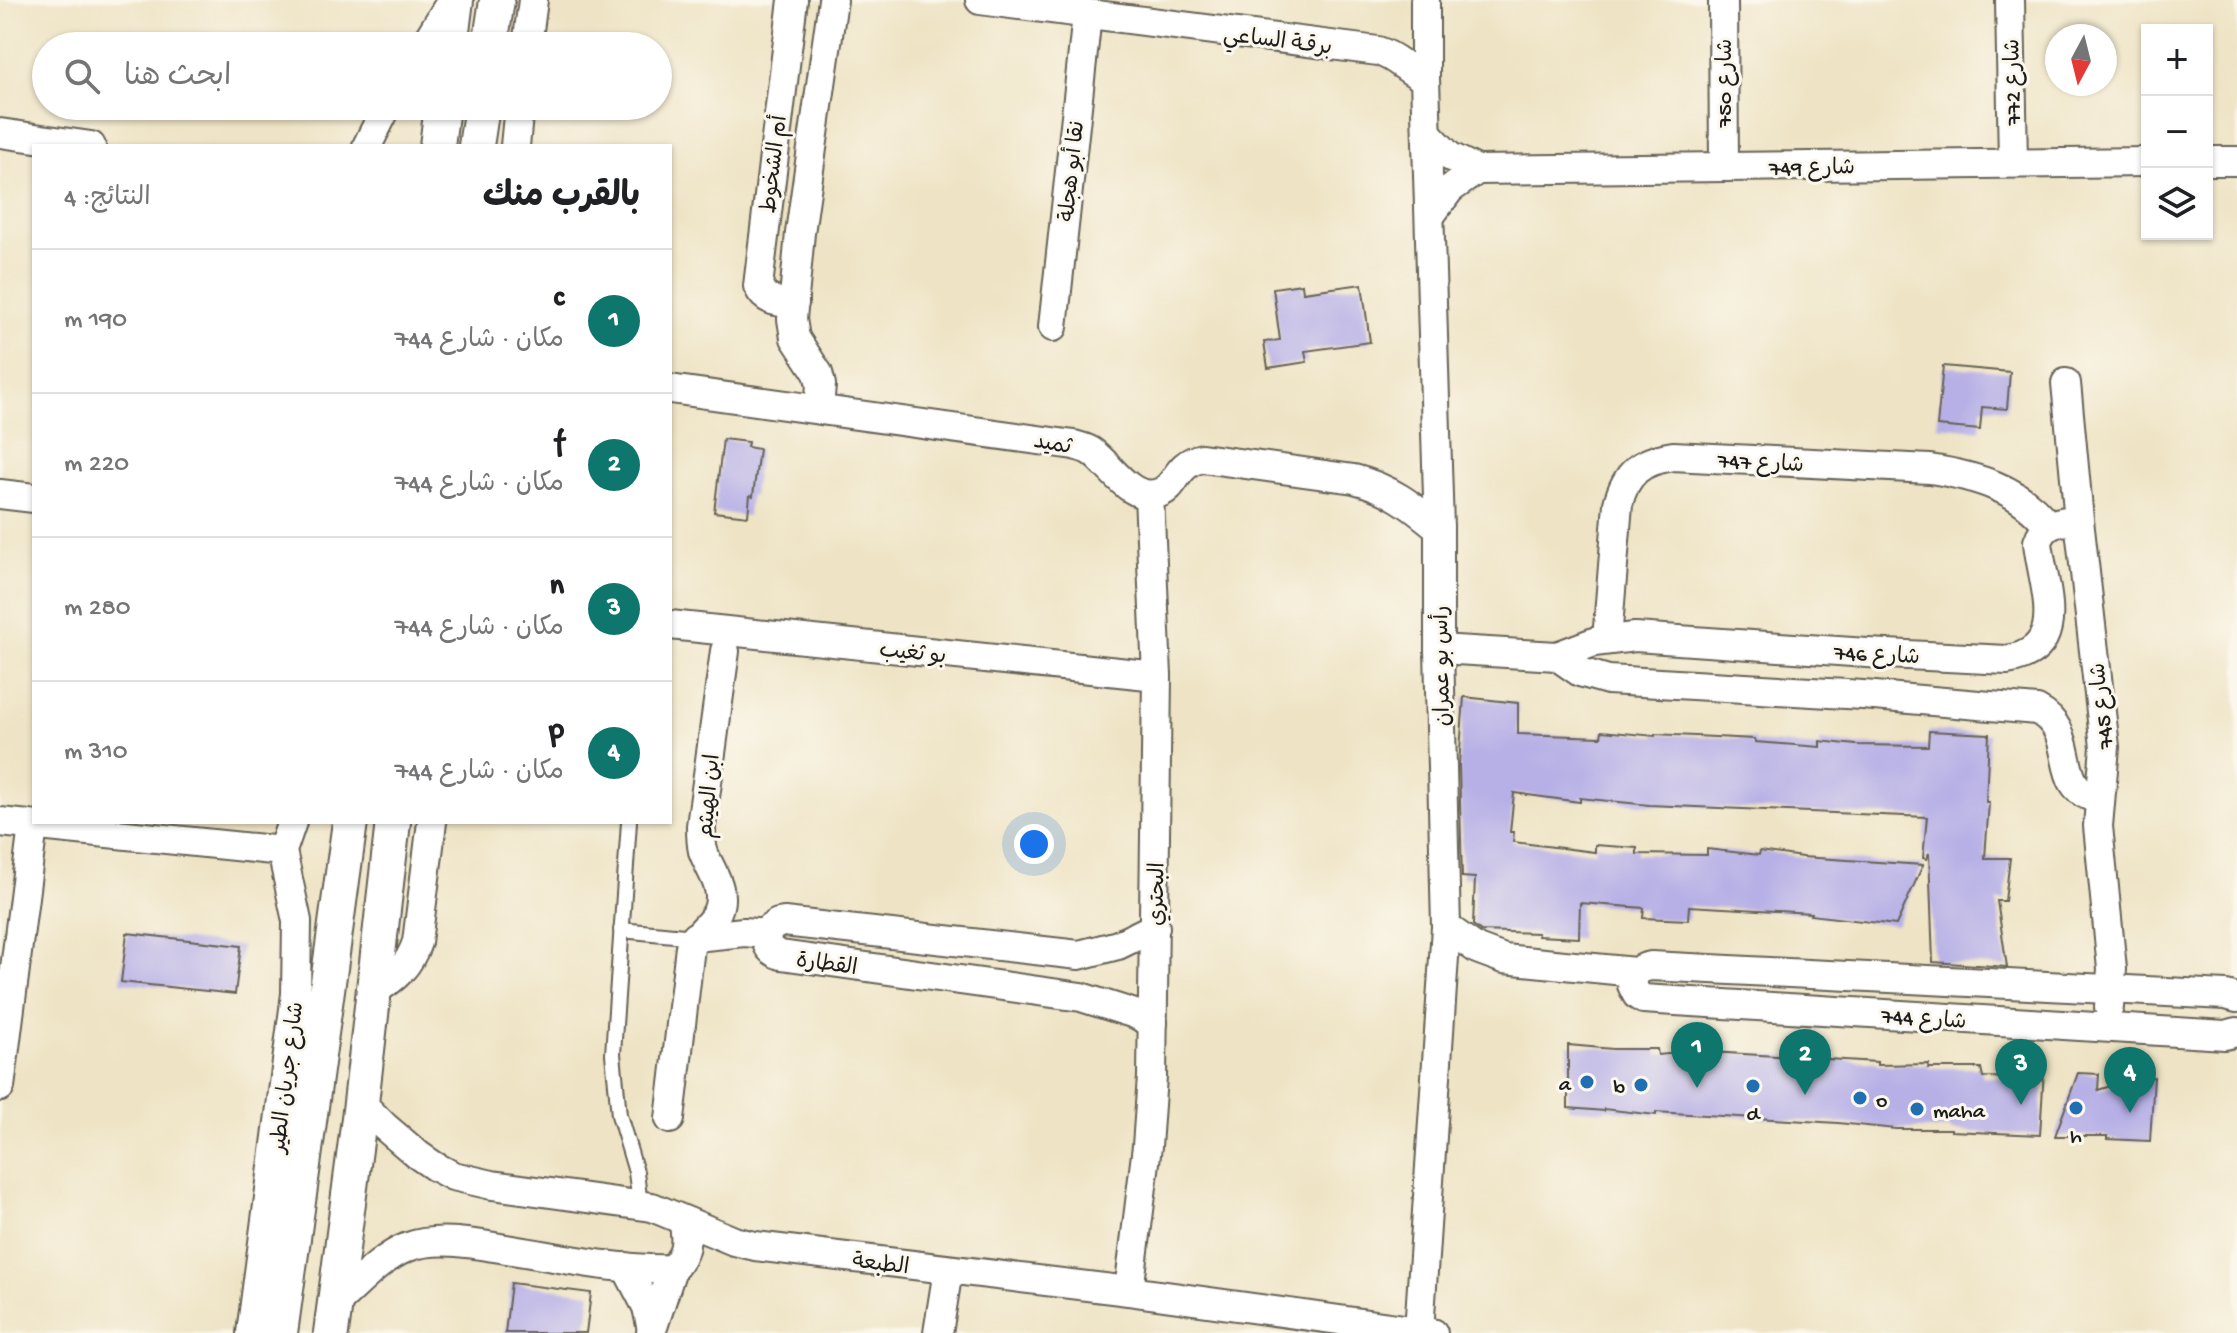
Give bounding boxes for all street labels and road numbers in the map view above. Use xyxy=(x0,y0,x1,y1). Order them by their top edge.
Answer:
street label: برقـة الساعي xyxy=(1221,23,1333,66)
street label: شارع 772 xyxy=(2001,38,2029,126)
street label: شارع 750 xyxy=(1714,39,1740,128)
street label: أم الشخوط xyxy=(753,113,795,215)
street label: نقا أبو هجلة xyxy=(1052,119,1092,223)
street label: شارع 749 xyxy=(1768,156,1855,184)
street label: ثميد xyxy=(1031,430,1074,462)
street label: شارع 747 xyxy=(1716,450,1804,480)
street label: رأس بو عمران xyxy=(1426,605,1458,727)
street label: بو ثغيب xyxy=(878,639,947,671)
street label: شارع 746 xyxy=(1832,642,1920,672)
street label: شارع 745 xyxy=(2087,661,2122,751)
street label: ابن الهيثم xyxy=(694,753,728,840)
street label: البحتري xyxy=(1145,862,1173,926)
street label: القطارة xyxy=(794,949,859,983)
street label: شارع جريان الطير xyxy=(267,1000,311,1156)
street label: شارع 744 xyxy=(1879,1005,1967,1037)
street label: الطبعة xyxy=(851,1250,910,1282)

